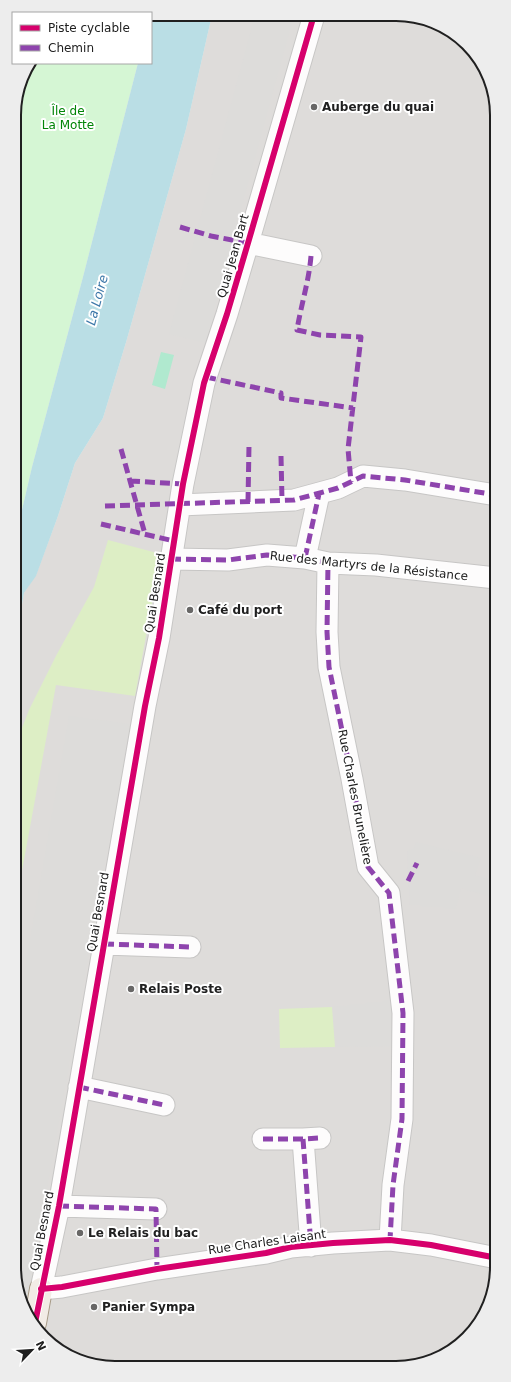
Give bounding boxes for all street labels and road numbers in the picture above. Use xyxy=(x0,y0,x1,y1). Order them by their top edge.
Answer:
street label: Quai Jean Bart xyxy=(214,212,252,299)
street label: Rue des Martyrs de la Résistance xyxy=(269,549,469,583)
street label: Quai Besnard xyxy=(142,552,168,634)
street label: Rue Charles Brunelière xyxy=(335,728,375,866)
street label: Quai Besnard xyxy=(84,871,112,953)
street label: Quai Besnard xyxy=(27,1190,57,1272)
street label: Rue Charles Laisant xyxy=(207,1227,327,1257)

